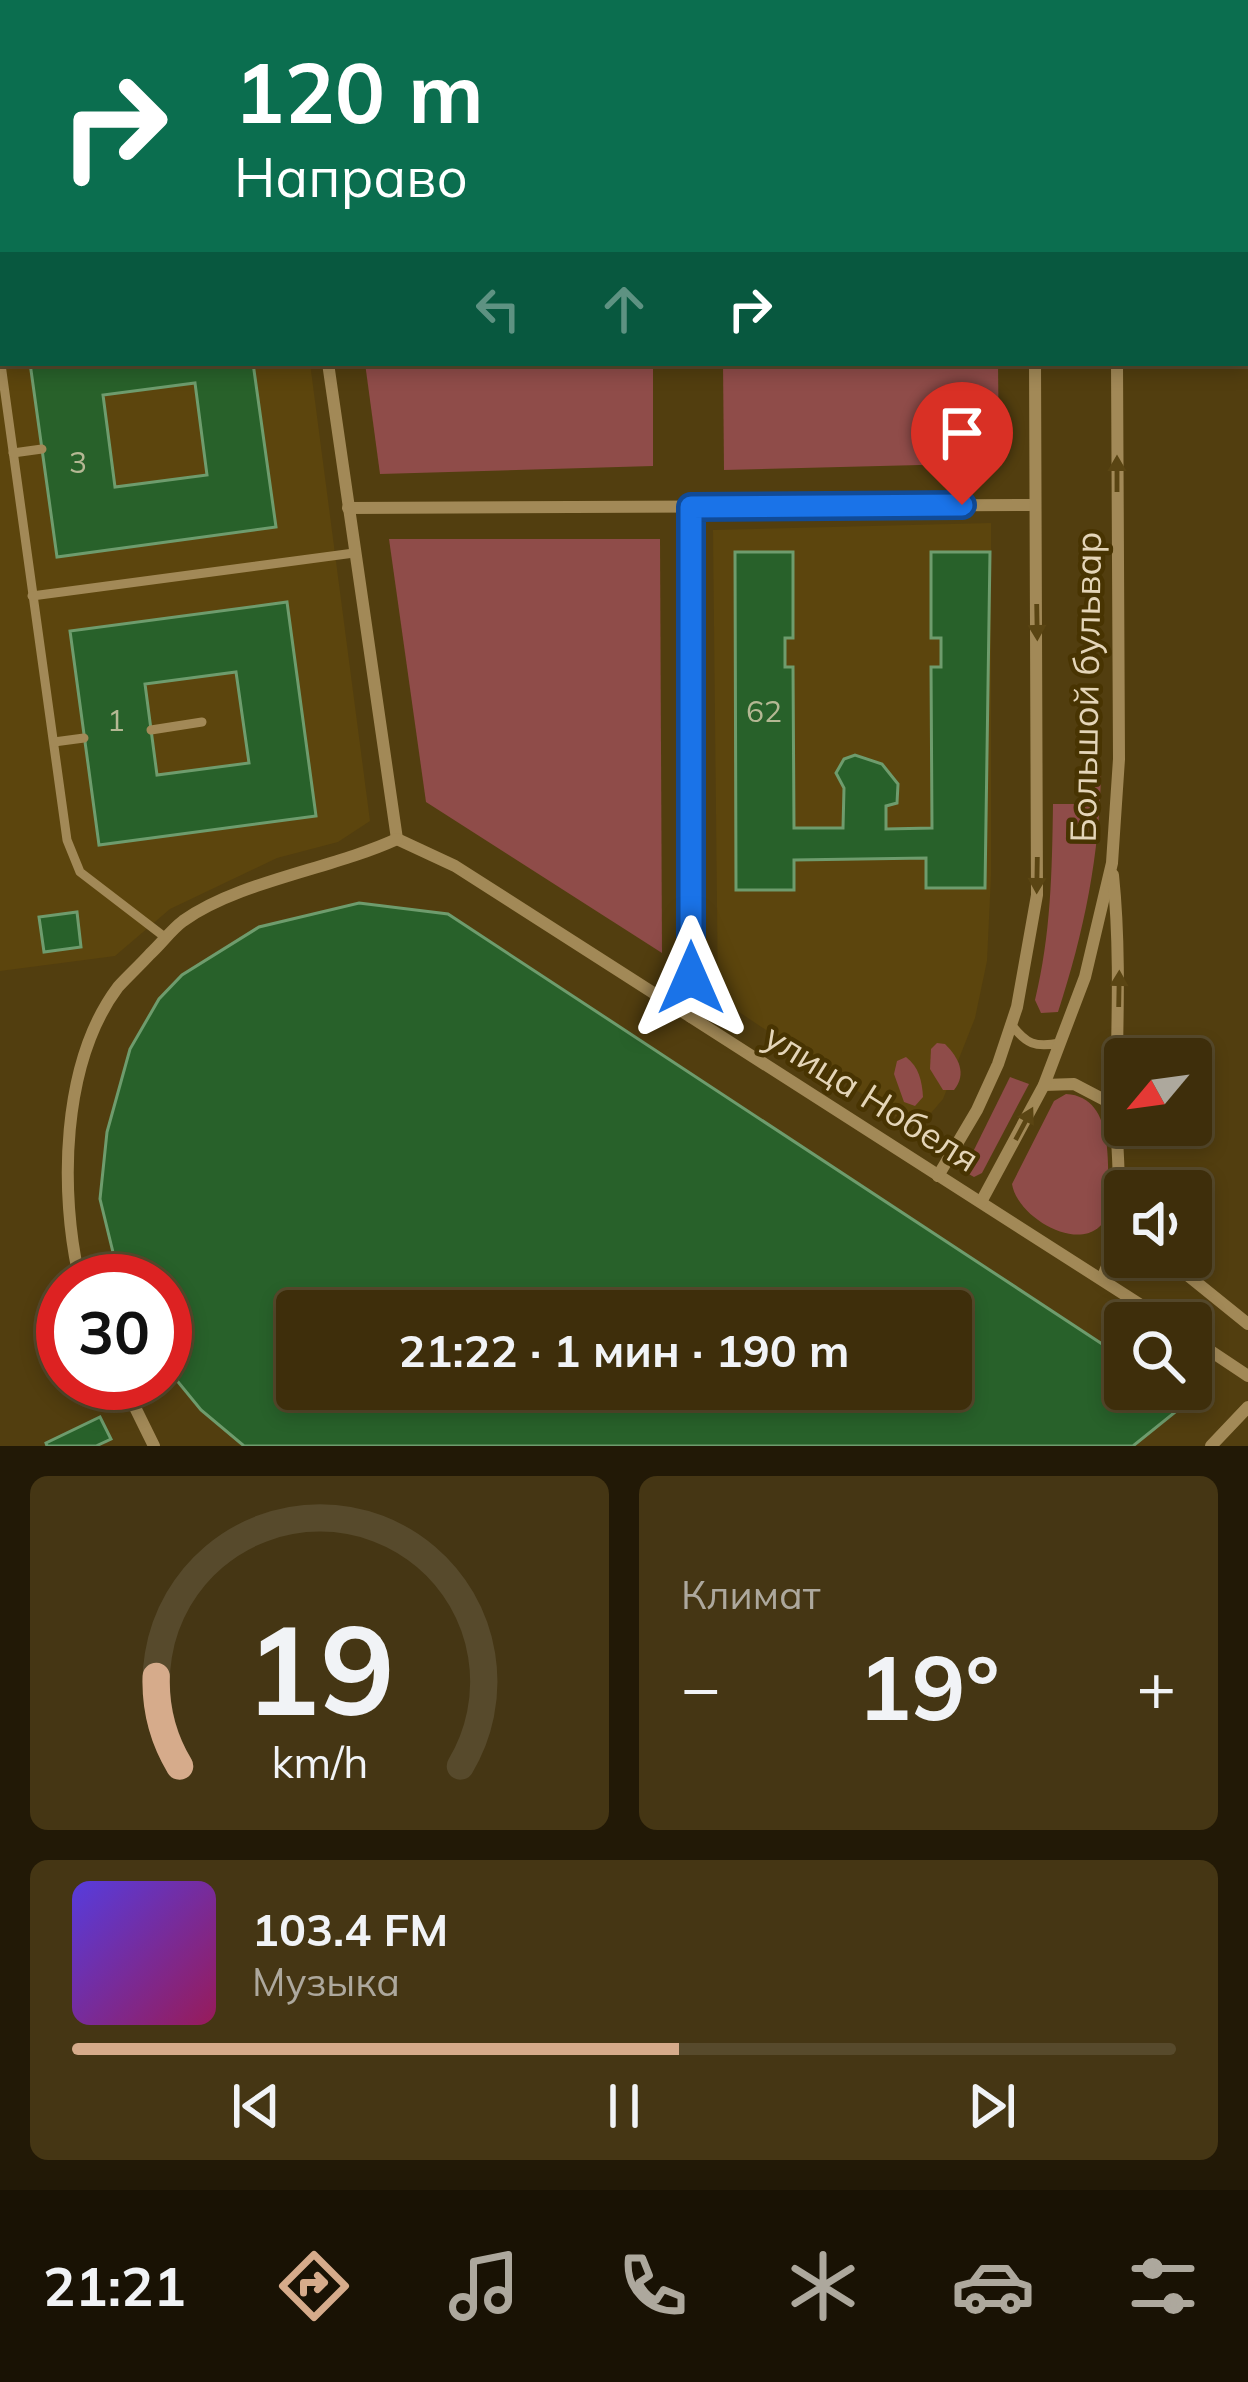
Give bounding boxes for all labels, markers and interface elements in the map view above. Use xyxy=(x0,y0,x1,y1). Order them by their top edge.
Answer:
text: 120 m xyxy=(234,39,484,144)
icon: right xyxy=(36,48,192,204)
text: Направо xyxy=(234,143,468,211)
icon: left xyxy=(465,276,531,342)
icon: ahead xyxy=(591,276,657,342)
icon: right xyxy=(717,276,783,342)
pin xyxy=(911,382,1013,505)
icon: arrive xyxy=(929,400,995,466)
house number: 3 xyxy=(69,443,87,481)
one-way arrow xyxy=(1107,454,1127,492)
street label: Большой бульвар xyxy=(1060,531,1110,843)
one-way arrow xyxy=(1027,604,1047,642)
house number: 62 xyxy=(746,692,782,730)
house number: 1 xyxy=(107,701,125,739)
one-way arrow xyxy=(1028,857,1047,895)
position arrow xyxy=(628,915,754,1041)
one-way arrow xyxy=(1110,969,1129,1007)
street label: улица Нобеля xyxy=(756,1013,988,1181)
north arrow xyxy=(1104,1038,1212,1146)
map controls xyxy=(1104,1038,1212,1410)
one-way arrow xyxy=(1013,1106,1034,1141)
button: sound xyxy=(1104,1170,1212,1278)
speed limit sign: 30 xyxy=(36,1254,192,1410)
button: search xyxy=(1104,1302,1212,1410)
text: 21:22 · 1 мин · 190 m xyxy=(398,1322,850,1378)
text: Климат xyxy=(681,1570,821,1619)
text: 19 xyxy=(245,1590,394,1746)
text: 19° xyxy=(857,1630,1000,1743)
text: − xyxy=(681,1645,721,1728)
text: + xyxy=(1136,1645,1176,1728)
text: km/h xyxy=(271,1735,368,1789)
text: 103.4 FM xyxy=(252,1901,448,1957)
text: Музыка xyxy=(252,1957,400,2006)
icon: previous xyxy=(223,2073,289,2139)
icon: pause xyxy=(591,2073,657,2139)
icon: next xyxy=(959,2073,1025,2139)
icon: directions xyxy=(272,2244,356,2328)
icon: music xyxy=(442,2244,526,2328)
icon: phone xyxy=(611,2244,695,2328)
icon: climate xyxy=(781,2244,865,2328)
icon: car xyxy=(951,2244,1035,2328)
icon: filters xyxy=(1121,2244,1205,2328)
text: 21:21 xyxy=(43,2252,186,2320)

